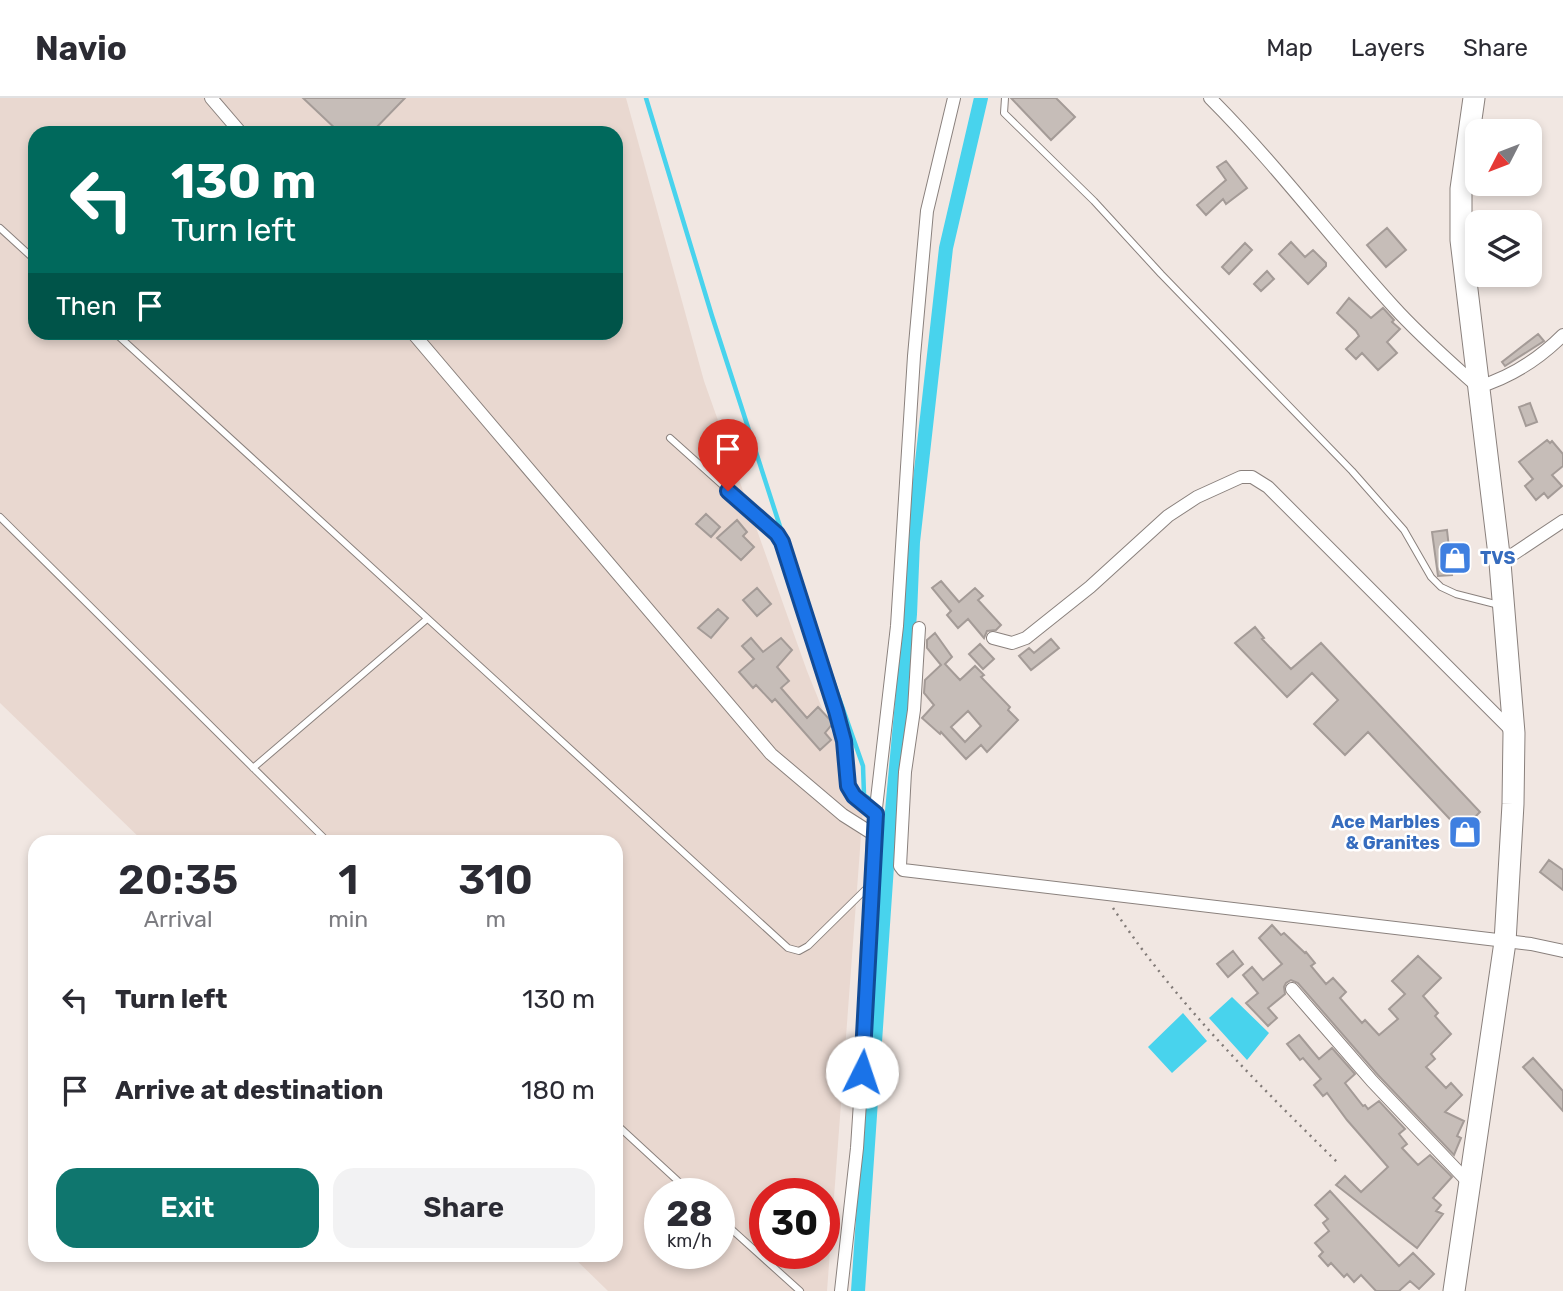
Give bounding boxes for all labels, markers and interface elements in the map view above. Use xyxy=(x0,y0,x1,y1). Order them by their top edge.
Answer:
text: Navio xyxy=(35,29,127,68)
text: Map xyxy=(1266,34,1313,62)
text: Layers xyxy=(1351,34,1425,62)
text: Share xyxy=(1463,34,1528,62)
north arrow xyxy=(1465,119,1542,196)
map controls xyxy=(1465,119,1542,287)
text: 130 m xyxy=(171,152,316,210)
icon: left xyxy=(56,154,147,245)
button: layers xyxy=(1465,210,1542,287)
text: Turn left xyxy=(171,211,296,249)
icon: arrive xyxy=(131,287,169,325)
text: Then xyxy=(56,291,117,322)
pin xyxy=(698,419,758,491)
icon: arrive xyxy=(709,430,747,468)
shop icon: TVS xyxy=(1436,539,1474,577)
place label: TVS xyxy=(1480,547,1515,569)
place label: Ace Marbles & Granites xyxy=(1331,811,1440,854)
shop icon: Ace Marbles & Granites xyxy=(1446,813,1484,851)
text: 20:35 xyxy=(118,855,238,905)
text: 1 xyxy=(338,855,358,905)
text: 310 xyxy=(458,855,533,905)
text: Arrival xyxy=(144,905,213,933)
text: min xyxy=(328,905,368,933)
text: m xyxy=(485,905,506,933)
icon: left xyxy=(56,981,94,1019)
text: Turn left xyxy=(115,984,227,1015)
text: 130 m xyxy=(522,984,595,1015)
position arrow xyxy=(825,1035,899,1109)
icon: arrive xyxy=(56,1072,94,1110)
text: Arrive at destination xyxy=(115,1075,383,1106)
text: 180 m xyxy=(521,1075,595,1106)
button: Exit xyxy=(56,1168,319,1248)
button: Share xyxy=(333,1168,595,1248)
speed limit sign: 30 xyxy=(749,1178,840,1269)
text: 28 xyxy=(666,1193,713,1235)
text: km/h xyxy=(667,1230,712,1252)

